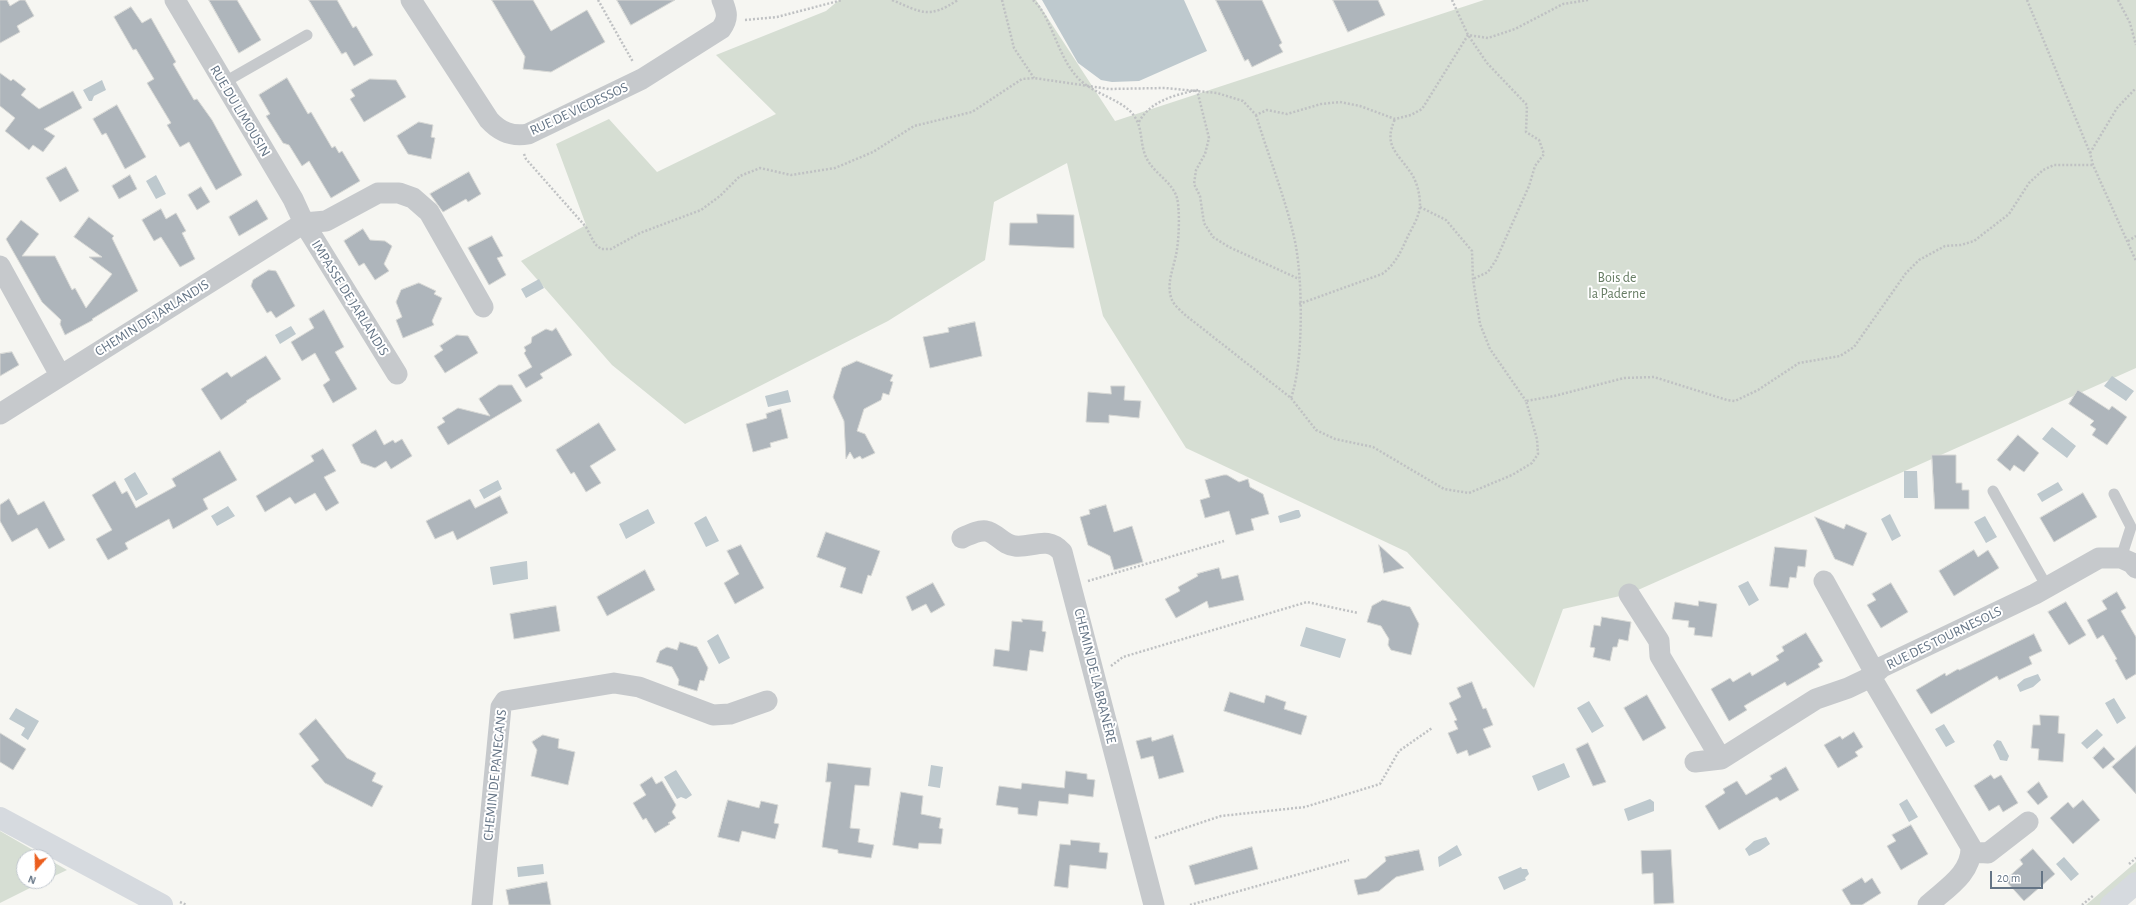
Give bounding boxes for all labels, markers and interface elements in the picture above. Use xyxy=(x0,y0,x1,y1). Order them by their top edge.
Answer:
street label: RUE DU LIMOUSIN xyxy=(206,62,274,160)
street label: RUE DE VICDESSOS xyxy=(527,79,631,139)
street label: IMPASSE DE JARLANDIS xyxy=(308,237,392,359)
park label: Bois de la Paderne xyxy=(1588,270,1646,302)
street label: CHEMIN DE JARLANDIS xyxy=(92,276,212,360)
street label: RUE DES TOURNESOLS xyxy=(1884,603,2004,673)
street label: CHEMIN DE LA BRANÈRE xyxy=(1070,607,1120,745)
street label: CHEMIN DE PANEGANS xyxy=(480,709,510,841)
north arrow xyxy=(16,849,56,889)
scale bar xyxy=(1992,863,2045,889)
text: 20 m xyxy=(1997,872,2020,884)
text: N xyxy=(27,873,38,886)

